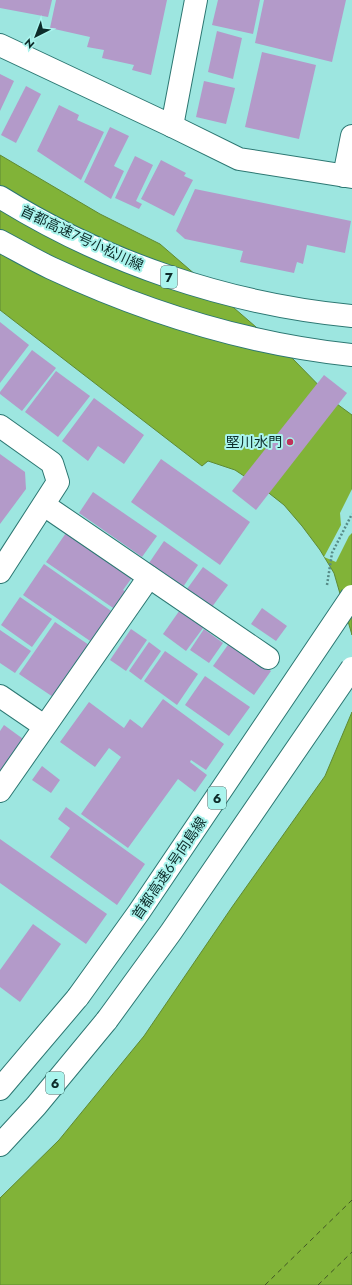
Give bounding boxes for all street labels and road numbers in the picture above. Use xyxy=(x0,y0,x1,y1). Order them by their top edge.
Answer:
street label: 首都高速7号小松川線 xyxy=(17,201,147,275)
road number: 7 xyxy=(161,266,177,288)
road number: 6 xyxy=(208,787,226,809)
street label: 首都高速6号向島線 xyxy=(127,813,211,923)
road number: 6 xyxy=(46,1072,64,1094)

